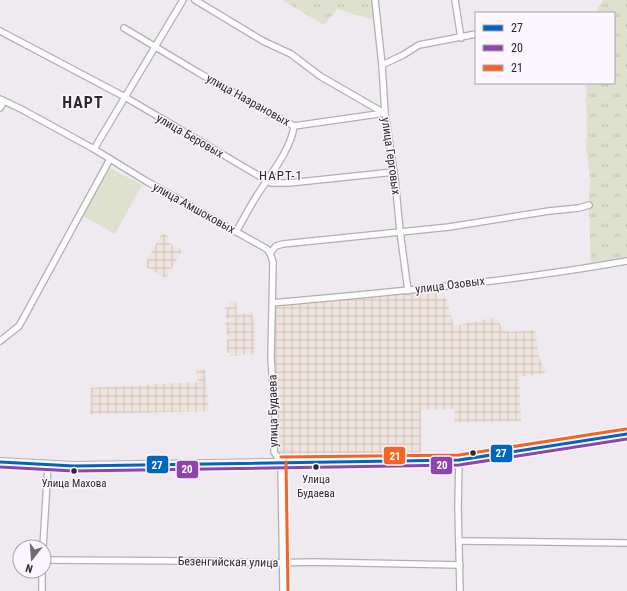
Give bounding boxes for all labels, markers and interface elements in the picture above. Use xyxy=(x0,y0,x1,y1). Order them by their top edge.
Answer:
legend xyxy=(475,12,615,84)
text: 27 xyxy=(511,21,523,35)
text: 20 xyxy=(511,41,523,55)
text: 21 xyxy=(511,61,523,75)
street label: улица Назрановых xyxy=(204,71,292,129)
district label: НАРТ xyxy=(62,93,104,112)
street label: улица Беровых xyxy=(154,111,226,161)
street label: улица Герговых xyxy=(379,116,403,196)
district label: НАРТ-1 xyxy=(259,168,303,183)
street label: улица Амшоковых xyxy=(150,180,238,236)
street label: улица Озовых xyxy=(414,274,486,296)
street label: улица Будаева xyxy=(265,374,281,447)
line badge: 27 xyxy=(490,444,513,463)
line badge: 21 xyxy=(383,446,406,465)
text: 27 xyxy=(495,447,507,460)
unlabelled marker xyxy=(468,448,478,458)
text: 21 xyxy=(389,450,401,463)
line badge: 27 xyxy=(146,455,169,474)
line badge: 20 xyxy=(430,456,453,475)
text: 27 xyxy=(151,459,163,472)
text: 20 xyxy=(436,459,448,472)
line badge: 20 xyxy=(176,460,199,479)
marker: Улица Будаева xyxy=(311,462,321,472)
text: 20 xyxy=(181,463,193,476)
marker: Улица Махова xyxy=(69,466,79,476)
place label: Улица Будаева xyxy=(297,473,335,500)
place label: Улица Махова xyxy=(41,477,107,490)
north arrow xyxy=(12,539,52,579)
street label: Безенгийская улица xyxy=(178,554,279,570)
text: N xyxy=(24,561,34,575)

